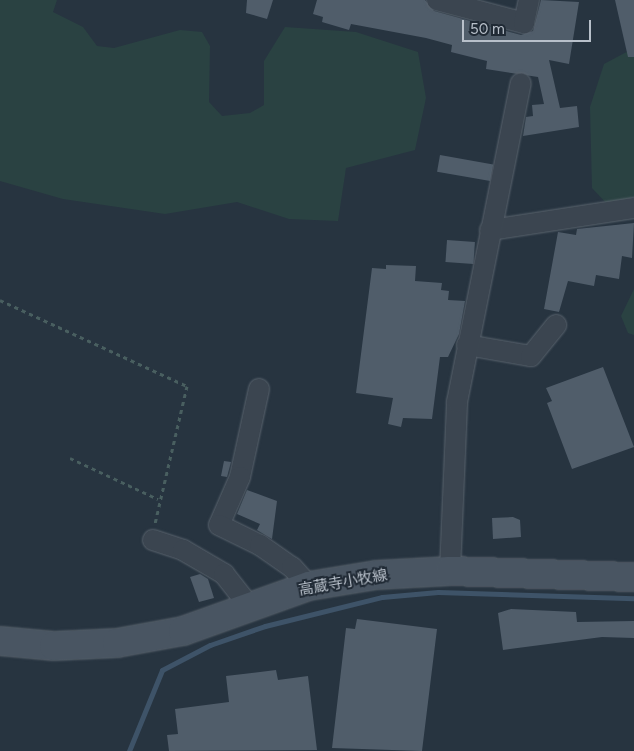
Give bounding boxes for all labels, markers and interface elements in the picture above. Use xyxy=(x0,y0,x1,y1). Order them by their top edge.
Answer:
scale bar xyxy=(464,10,593,42)
text: 50 m xyxy=(470,20,505,38)
street label: 高蔵寺小牧線 xyxy=(297,566,389,600)

